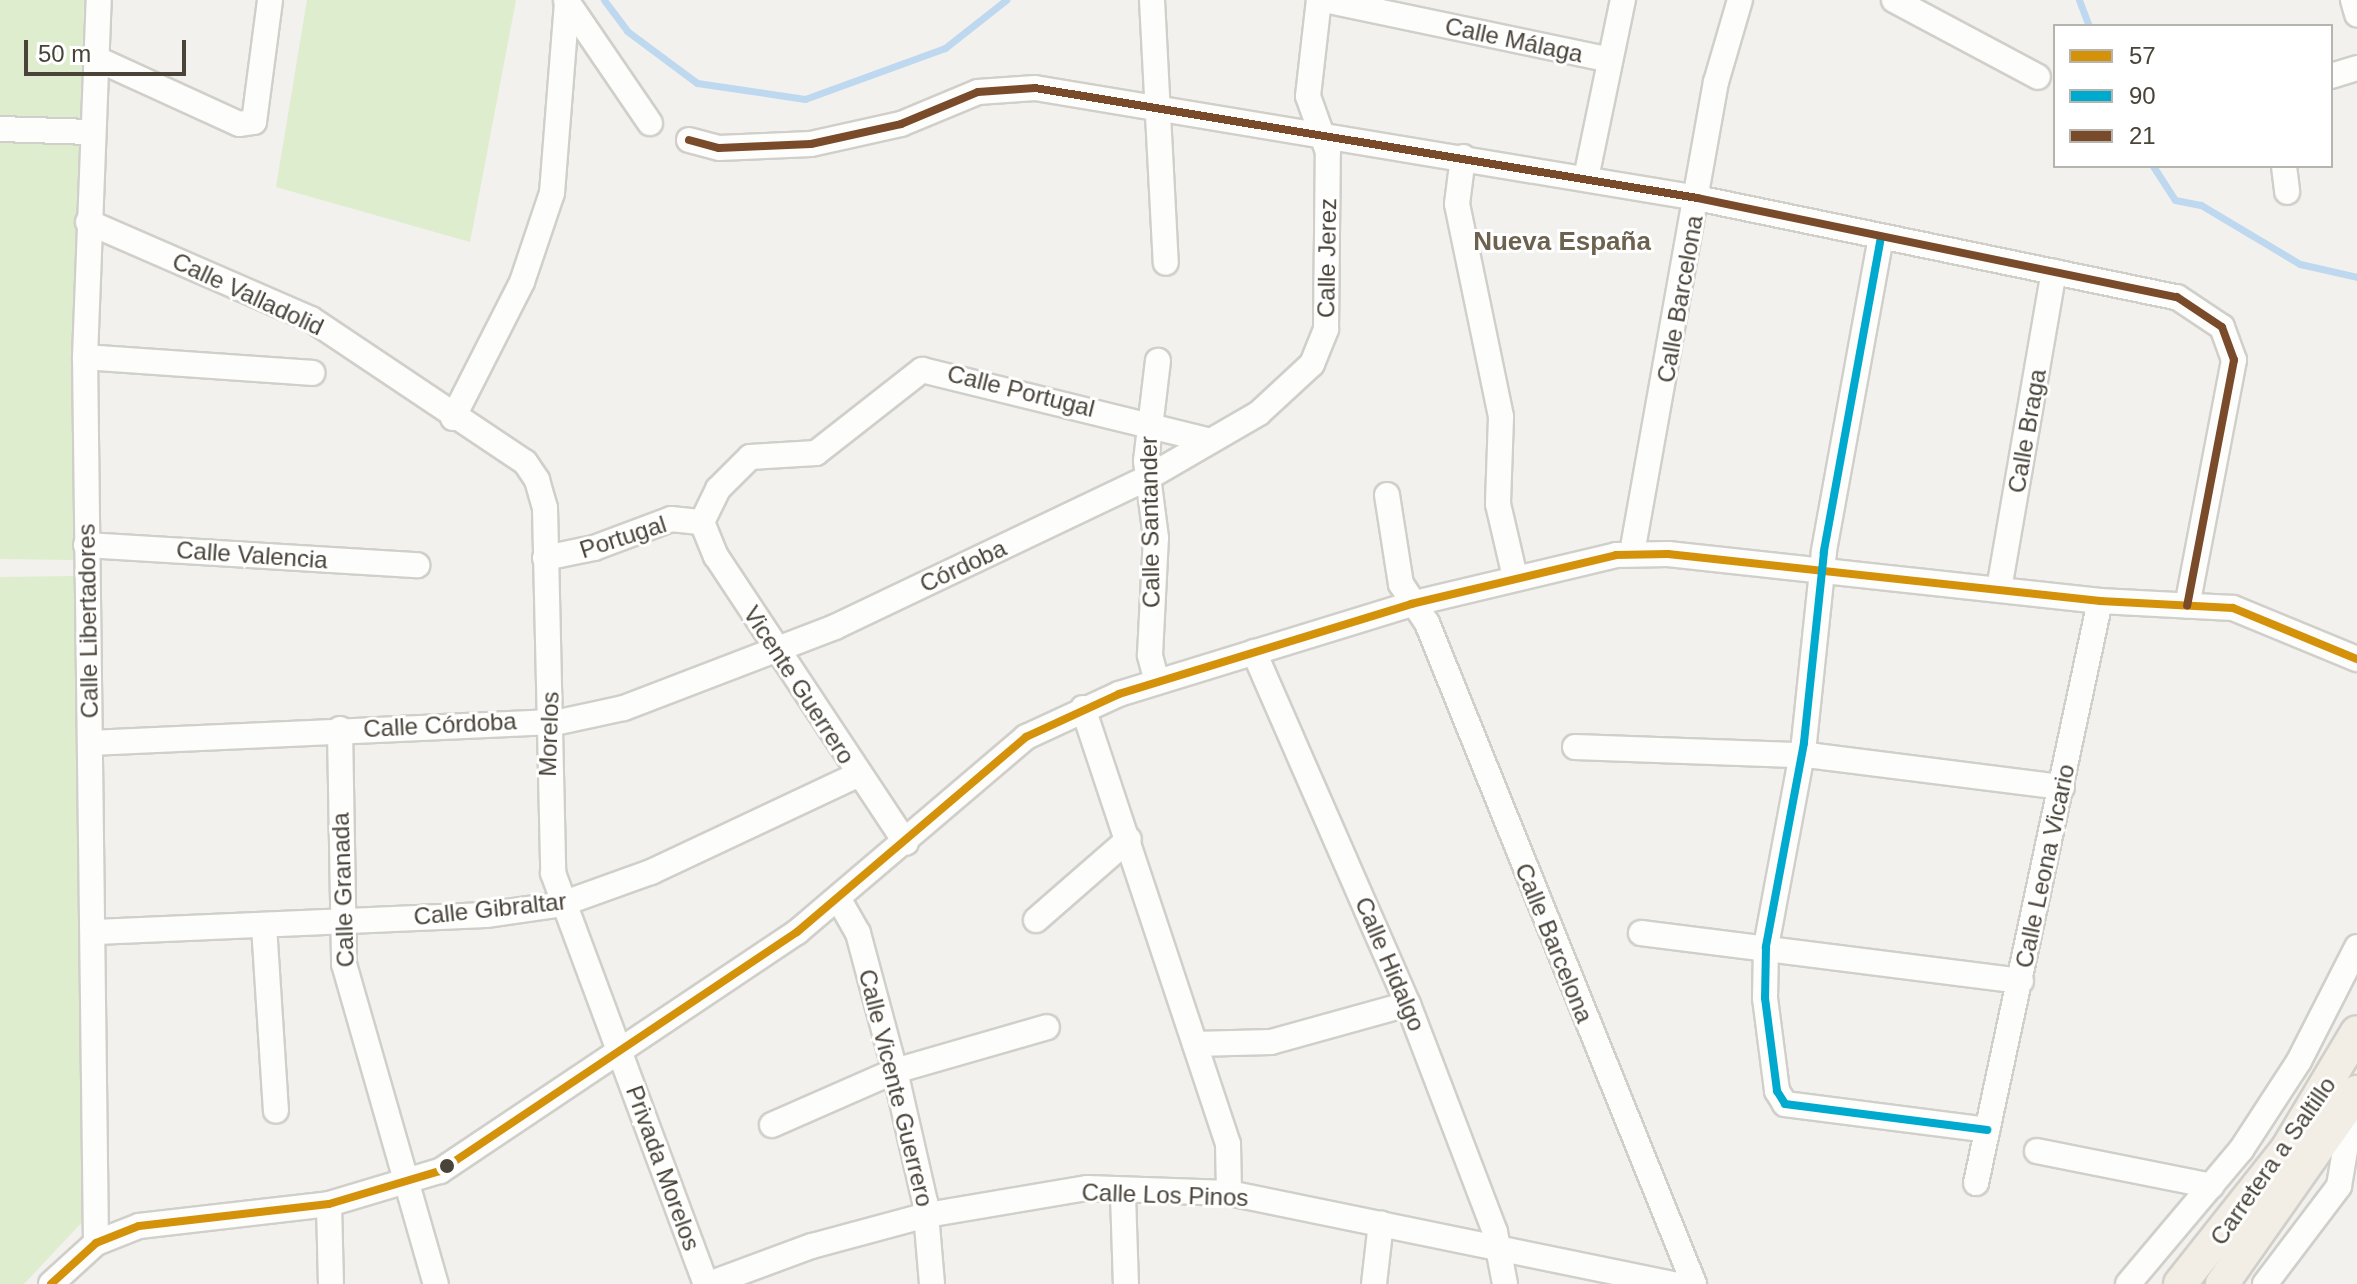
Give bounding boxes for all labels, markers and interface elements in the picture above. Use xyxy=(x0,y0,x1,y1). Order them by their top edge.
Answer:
street label: Calle Málaga xyxy=(1442,11,1586,69)
scale bar xyxy=(28,24,190,74)
legend xyxy=(2053,24,2333,168)
text: 50 m xyxy=(38,40,91,67)
text: 57 xyxy=(2129,42,2156,69)
text: 90 xyxy=(2129,82,2156,109)
text: 21 xyxy=(2129,122,2156,149)
street label: Calle Jerez xyxy=(1312,198,1342,318)
street label: Calle Barcelona xyxy=(1651,213,1709,385)
district label: Nueva España xyxy=(1473,226,1651,258)
street label: Calle Valladolid xyxy=(168,246,328,342)
street label: Calle Portugal xyxy=(944,359,1098,423)
street label: Calle Braga xyxy=(2002,367,2052,495)
street label: Calle Santander xyxy=(1134,436,1166,608)
street label: Portugal xyxy=(576,509,670,565)
street label: Calle Libertadores xyxy=(72,523,104,719)
street label: Córdoba xyxy=(915,533,1011,599)
street label: Calle Valencia xyxy=(175,535,329,575)
street label: Vicente Guerrero xyxy=(737,601,861,769)
street label: Morelos xyxy=(533,691,565,777)
street label: Calle Córdoba xyxy=(363,707,517,743)
street label: Calle Leona Vicario xyxy=(2009,761,2081,971)
street label: Calle Granada xyxy=(326,812,360,968)
street label: Calle Barcelona xyxy=(1509,859,1599,1027)
street label: Calle Gibraltar xyxy=(412,887,568,931)
street label: Calle Hidalgo xyxy=(1349,893,1431,1035)
street label: Calle Vicente Guerrero xyxy=(853,966,939,1210)
street label: Carretera a Saltillo xyxy=(2204,1071,2342,1251)
street label: Privada Morelos xyxy=(620,1082,706,1254)
unlabelled marker xyxy=(439,1158,455,1174)
street label: Calle Los Pinos xyxy=(1081,1178,1249,1212)

